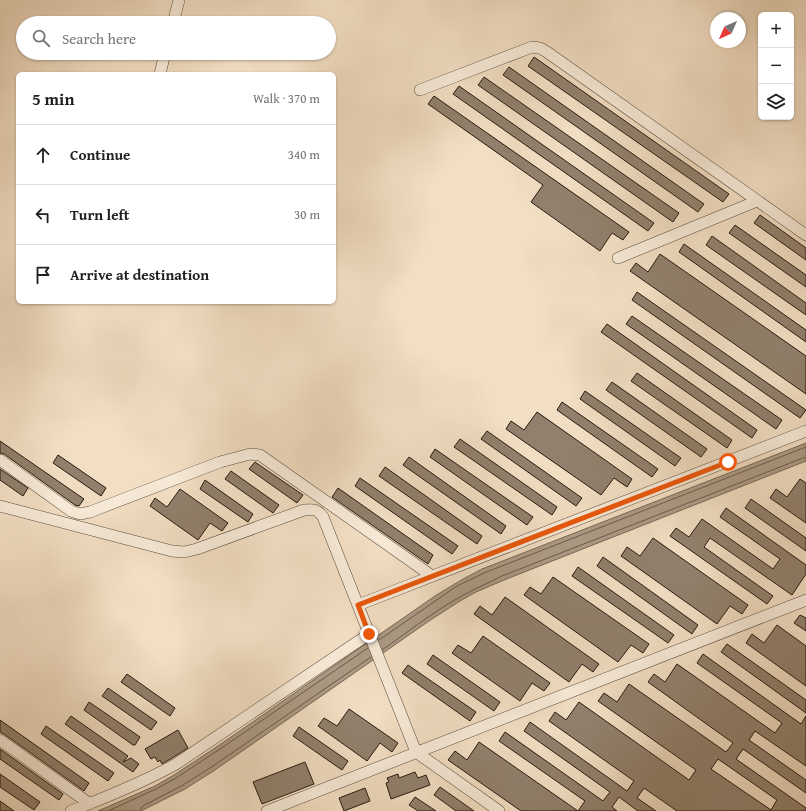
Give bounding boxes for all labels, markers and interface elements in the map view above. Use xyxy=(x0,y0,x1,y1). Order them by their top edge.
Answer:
north arrow xyxy=(710,12,746,48)
map controls xyxy=(758,12,794,120)
button: + xyxy=(758,12,794,48)
search box xyxy=(16,16,336,60)
icon: search xyxy=(30,27,52,49)
text: Search here xyxy=(62,28,136,49)
button: − xyxy=(758,48,794,84)
button: layers xyxy=(758,84,794,120)
text: 5 min xyxy=(32,86,74,111)
text: Walk · 370 m xyxy=(253,89,320,108)
icon: ahead xyxy=(32,144,54,166)
text: Continue xyxy=(70,144,131,165)
text: 340 m xyxy=(288,145,320,164)
icon: left xyxy=(32,204,54,226)
text: Turn left xyxy=(70,204,129,225)
text: 30 m xyxy=(294,205,320,224)
icon: arrive xyxy=(32,264,54,286)
text: Arrive at destination xyxy=(70,264,209,285)
route start xyxy=(719,453,737,471)
route end xyxy=(360,625,378,643)

